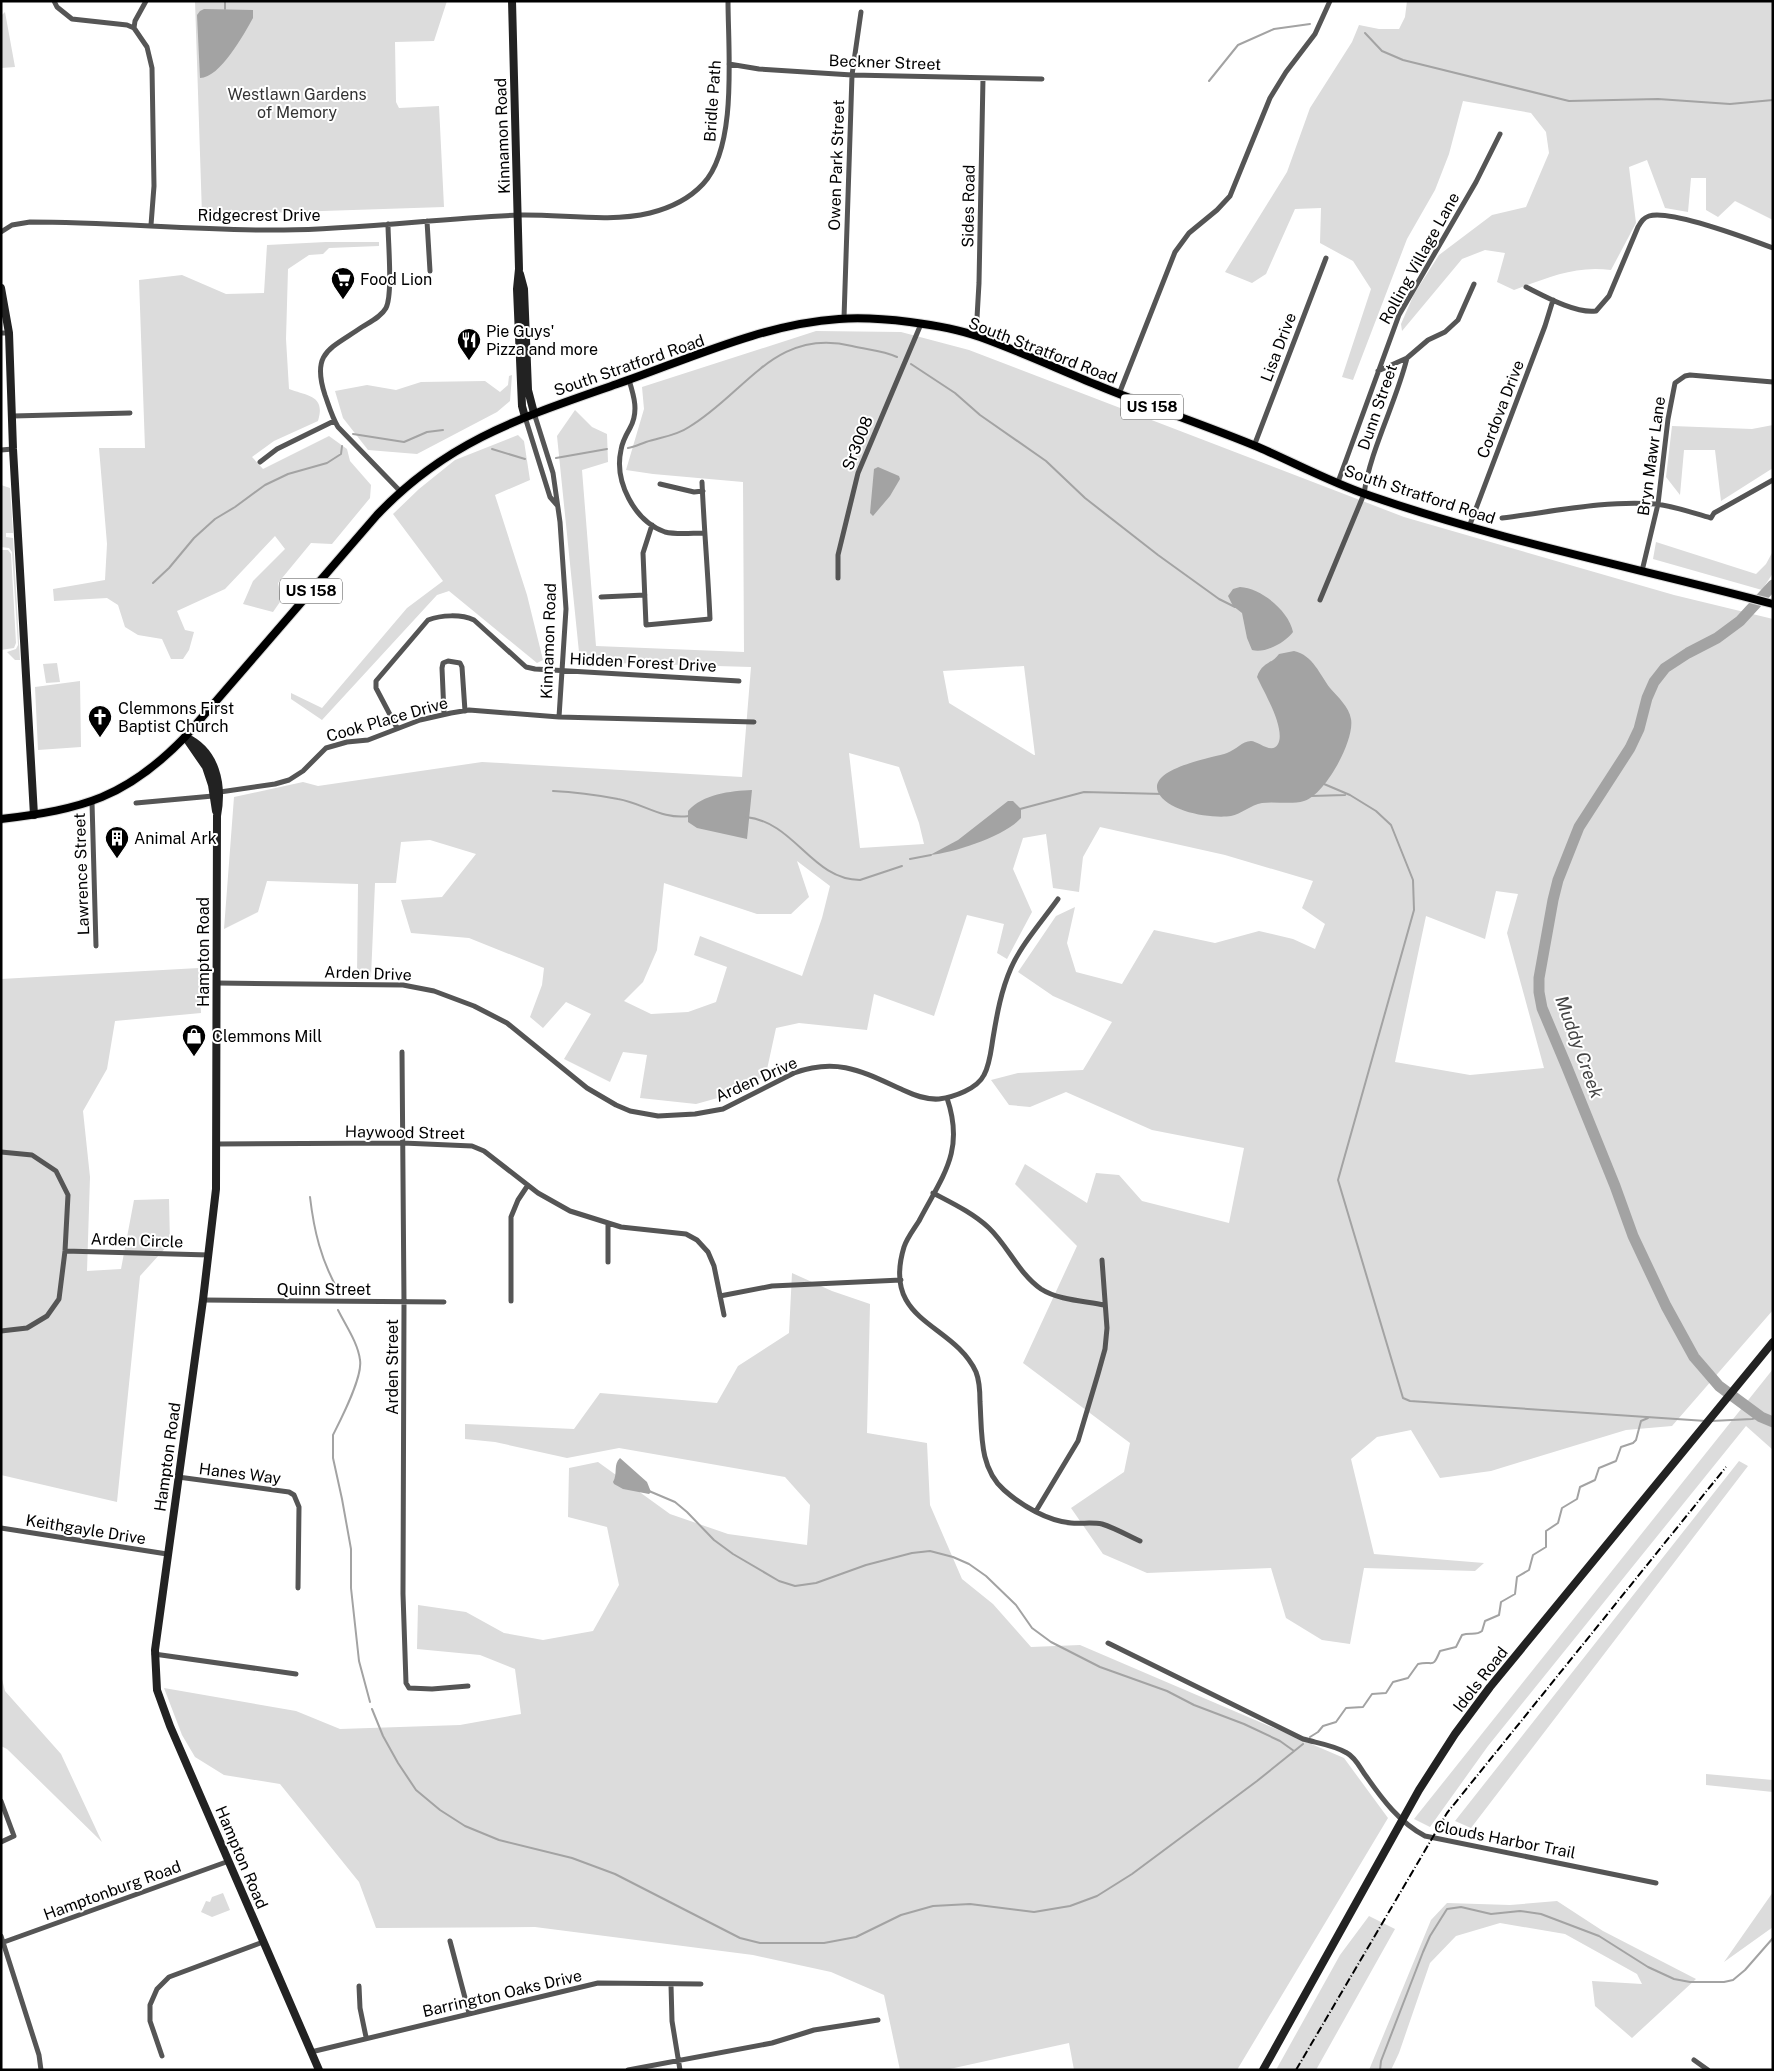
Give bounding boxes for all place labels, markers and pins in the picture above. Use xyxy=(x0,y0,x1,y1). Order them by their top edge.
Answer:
supermarket icon: Food Lion xyxy=(330,266,356,300)
place label: Food Lion xyxy=(360,270,432,289)
place label: Pie Guys' Pizza and more xyxy=(486,322,598,359)
restaurant icon: Pie Guys' Pizza and more xyxy=(456,327,482,361)
place label: Clemmons First Baptist Church xyxy=(118,699,234,736)
church icon: Clemmons First Baptist Church xyxy=(87,704,113,738)
building icon: Animal Ark xyxy=(104,825,130,859)
place label: Animal Ark xyxy=(134,829,217,848)
shop icon: Clemmons Mill xyxy=(181,1023,207,1057)
place label: Clemmons Mill xyxy=(212,1027,322,1046)

